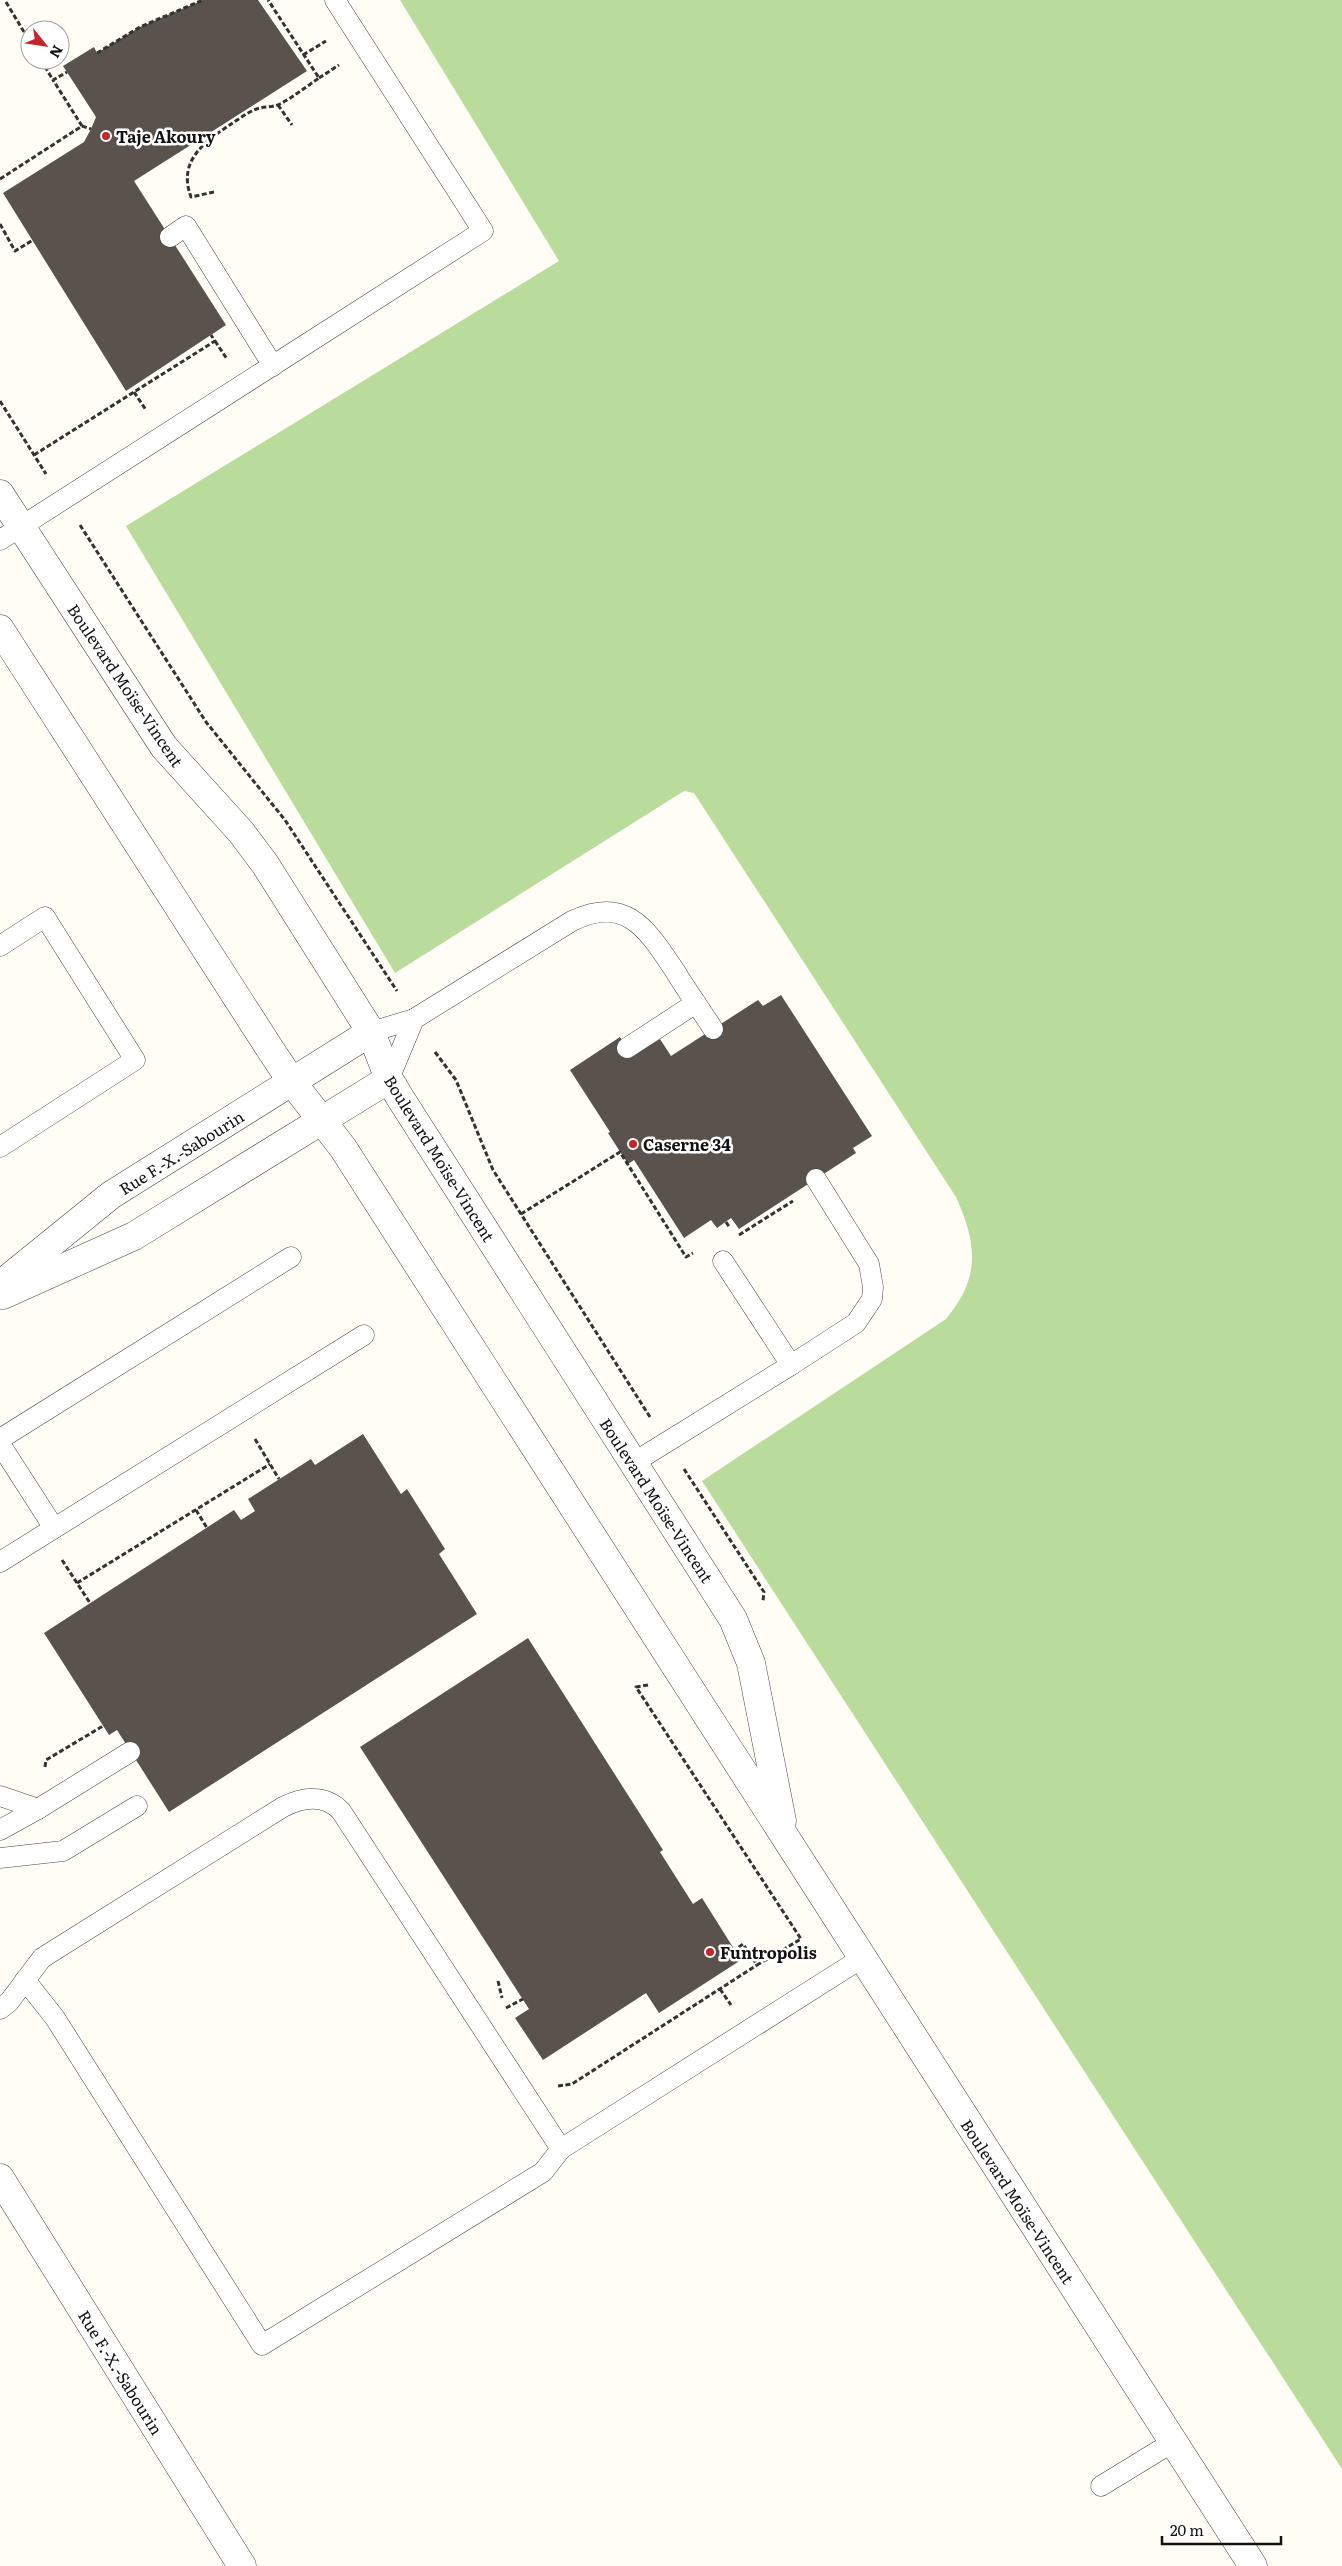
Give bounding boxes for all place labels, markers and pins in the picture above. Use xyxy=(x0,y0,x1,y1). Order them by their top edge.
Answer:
place label: Taje Akoury xyxy=(116,124,216,148)
marker: Taje Akoury xyxy=(100,130,112,142)
place label: Caserne 34 xyxy=(643,1132,731,1156)
marker: Caserne 34 xyxy=(627,1138,639,1150)
place label: Funtropolis xyxy=(720,1940,817,1964)
marker: Funtropolis xyxy=(704,1946,716,1958)

